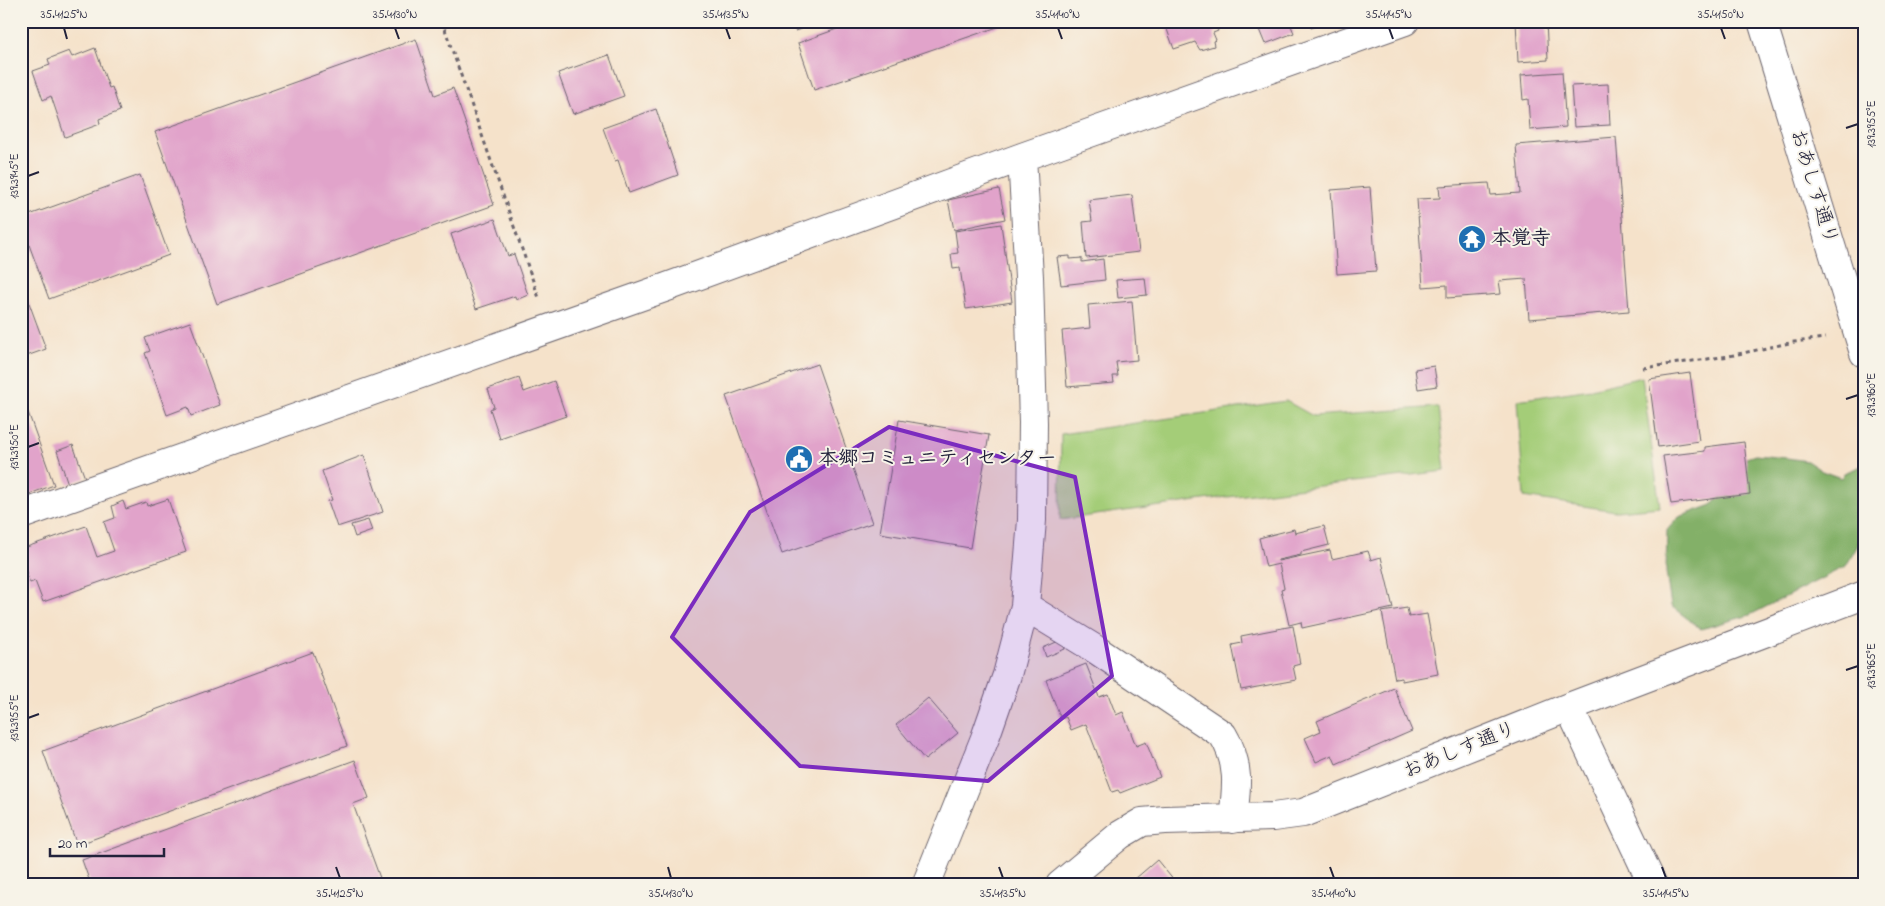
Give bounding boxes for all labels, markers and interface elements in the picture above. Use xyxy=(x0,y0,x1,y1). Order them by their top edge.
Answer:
text: 35.4125°N xyxy=(40,6,88,24)
text: 35.4130°N xyxy=(373,6,417,24)
text: 35.4135°N xyxy=(703,6,749,24)
text: 35.4140°N xyxy=(1036,6,1080,24)
text: 35.4145°N xyxy=(1366,6,1412,24)
text: 35.4150°N xyxy=(1698,6,1744,24)
text: 139.3955°E xyxy=(1863,100,1881,148)
street label: おあしす通り xyxy=(1782,125,1844,249)
text: 139.3945°E xyxy=(6,153,24,199)
temple icon: 本覚寺 xyxy=(1457,224,1487,254)
place label: 本覚寺 xyxy=(1491,225,1551,254)
text: 139.3960°E xyxy=(1863,373,1881,417)
text: 139.3950°E xyxy=(6,424,24,470)
public building icon: 本郷コミュニティセンター xyxy=(784,444,814,474)
place label: 本郷コミュニティセンター xyxy=(818,445,1057,474)
text: 139.3965°E xyxy=(1863,643,1881,689)
text: 139.3955°E xyxy=(6,694,24,742)
street label: おあしす通り xyxy=(1399,715,1521,787)
scale bar xyxy=(50,826,164,858)
text: 20 m xyxy=(58,833,88,855)
text: 35.4125°N xyxy=(316,885,364,903)
text: 35.4130°N xyxy=(649,885,693,903)
text: 35.4135°N xyxy=(980,885,1026,903)
text: 35.4140°N xyxy=(1312,885,1356,903)
text: 35.4145°N xyxy=(1643,885,1689,903)

